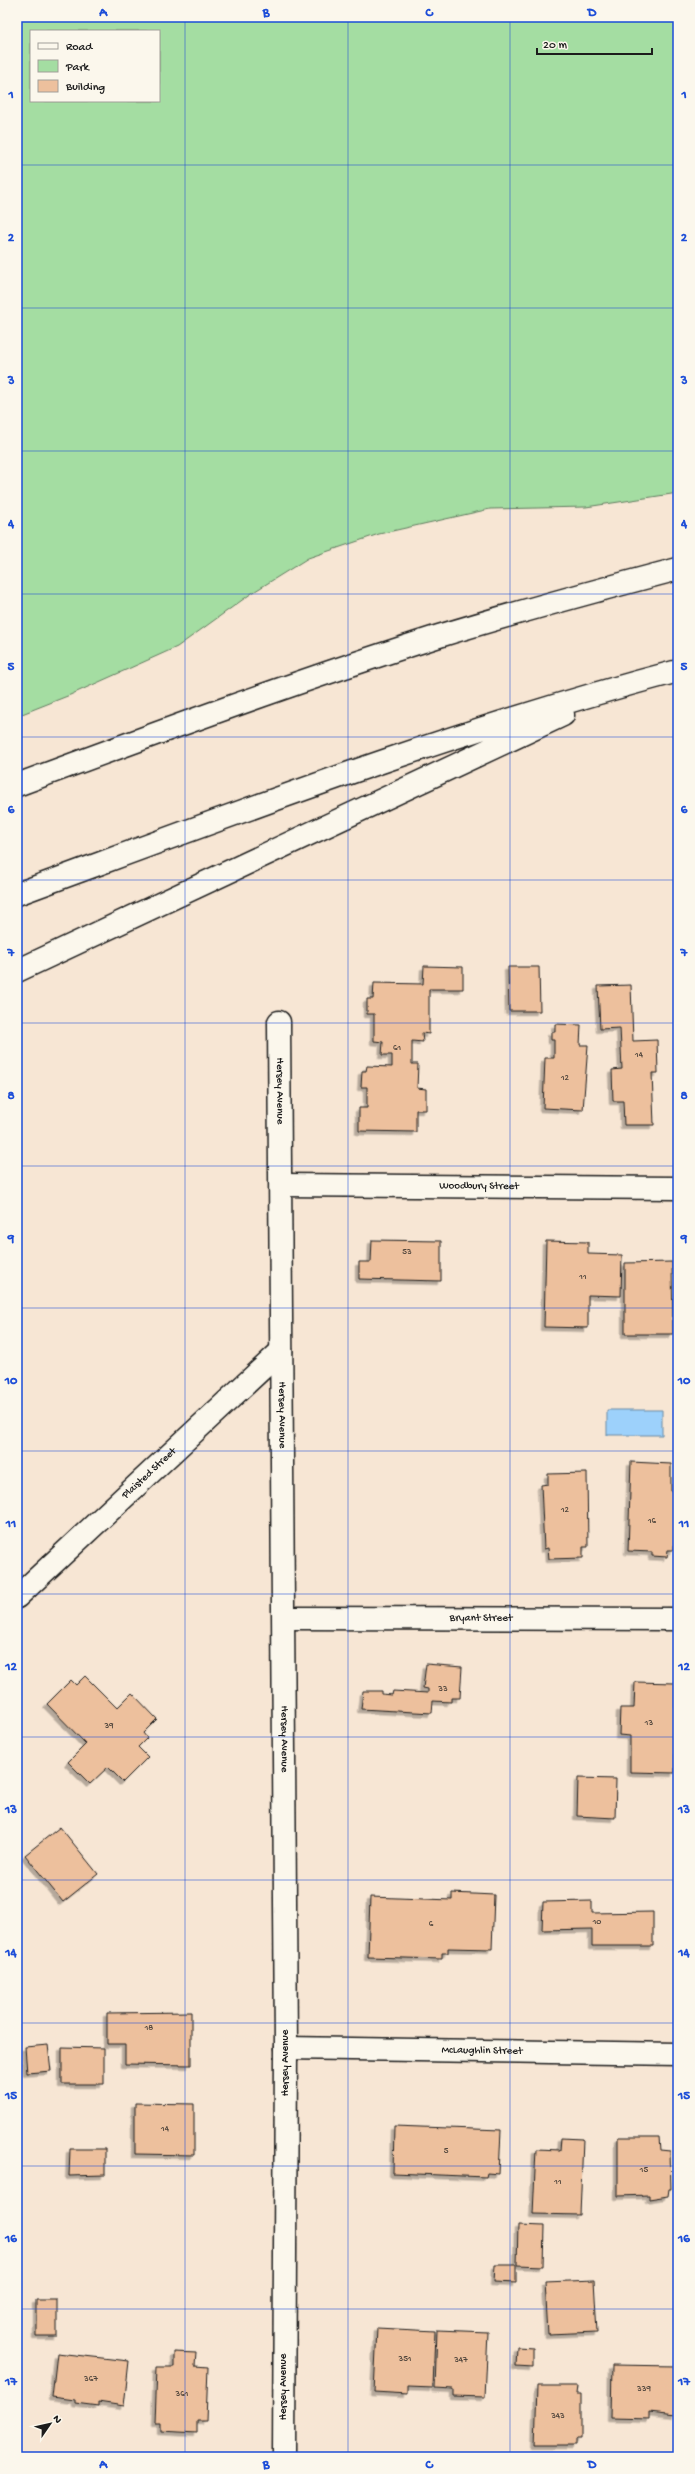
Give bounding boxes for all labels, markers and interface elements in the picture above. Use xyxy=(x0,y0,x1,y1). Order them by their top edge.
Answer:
text: A xyxy=(98,6,108,21)
text: B xyxy=(262,6,271,21)
text: C xyxy=(424,6,434,21)
text: D xyxy=(587,6,597,21)
legend xyxy=(30,30,160,102)
scale bar xyxy=(537,30,652,56)
text: 20 m xyxy=(543,39,568,53)
text: Road xyxy=(66,41,93,55)
text: Park xyxy=(65,61,91,75)
text: Building xyxy=(65,81,105,95)
text: 1 xyxy=(7,88,14,103)
text: 1 xyxy=(680,88,687,103)
text: 2 xyxy=(8,231,15,246)
text: 2 xyxy=(681,231,688,246)
text: 3 xyxy=(7,374,15,389)
text: 3 xyxy=(680,374,688,389)
text: 4 xyxy=(7,517,15,532)
text: 4 xyxy=(680,517,688,532)
text: 5 xyxy=(8,660,15,675)
text: 5 xyxy=(681,660,688,675)
text: 6 xyxy=(8,803,15,818)
text: 6 xyxy=(681,803,688,818)
text: 7 xyxy=(7,946,16,961)
text: 7 xyxy=(680,946,689,961)
house number: 61 xyxy=(393,1043,401,1054)
house number: 14 xyxy=(634,1050,644,1061)
street label: Hersey Avenue xyxy=(273,1058,286,1125)
house number: 12 xyxy=(560,1073,570,1084)
text: 8 xyxy=(7,1089,15,1104)
text: 8 xyxy=(680,1089,688,1104)
street label: Woodbury Street xyxy=(439,1180,520,1193)
text: 9 xyxy=(7,1232,15,1247)
text: 9 xyxy=(680,1232,688,1247)
house number: 53 xyxy=(402,1247,412,1258)
house number: 11 xyxy=(578,1272,587,1283)
text: 10 xyxy=(4,1374,18,1389)
text: 10 xyxy=(677,1374,691,1389)
street label: Hersey Avenue xyxy=(275,1382,288,1449)
street label: Plaisted Street xyxy=(119,1444,180,1502)
house number: 12 xyxy=(560,1505,570,1516)
house number: 16 xyxy=(647,1516,657,1527)
text: 11 xyxy=(5,1517,16,1532)
text: 11 xyxy=(678,1517,689,1532)
street label: Bryant Street xyxy=(449,1612,514,1625)
text: 12 xyxy=(4,1660,17,1675)
text: 12 xyxy=(677,1660,690,1675)
house number: 33 xyxy=(437,1684,448,1695)
street label: Hersey Avenue xyxy=(278,1706,290,1773)
house number: 13 xyxy=(644,1718,653,1729)
house number: 39 xyxy=(103,1721,114,1732)
text: 13 xyxy=(4,1803,17,1818)
text: 13 xyxy=(677,1803,690,1818)
house number: 10 xyxy=(592,1917,601,1928)
house number: 6 xyxy=(429,1919,434,1930)
text: 14 xyxy=(4,1946,18,1961)
text: 14 xyxy=(677,1946,691,1961)
house number: 18 xyxy=(144,2023,153,2034)
street label: Hersey Avenue xyxy=(280,2029,292,2096)
street label: McLaughlin Street xyxy=(441,2044,524,2058)
text: 15 xyxy=(4,2089,17,2104)
text: 15 xyxy=(677,2089,690,2104)
house number: 14 xyxy=(160,2124,170,2135)
house number: 5 xyxy=(444,2146,449,2157)
house number: 15 xyxy=(639,2165,648,2176)
house number: 11 xyxy=(553,2177,562,2188)
text: 16 xyxy=(4,2232,17,2247)
text: 16 xyxy=(677,2232,690,2247)
street label: Hersey Avenue xyxy=(278,2353,290,2420)
house number: 351 xyxy=(397,2354,412,2365)
house number: 347 xyxy=(453,2355,468,2366)
house number: 367 xyxy=(83,2374,98,2385)
text: 17 xyxy=(4,2375,18,2390)
text: 17 xyxy=(677,2375,691,2390)
house number: 339 xyxy=(636,2384,651,2395)
house number: 361 xyxy=(175,2389,189,2400)
north arrow xyxy=(30,2404,70,2444)
house number: 343 xyxy=(550,2411,565,2422)
text: N xyxy=(50,2413,64,2426)
text: A xyxy=(98,2458,108,2473)
text: B xyxy=(262,2458,271,2473)
text: C xyxy=(424,2458,434,2473)
text: D xyxy=(587,2458,597,2473)

